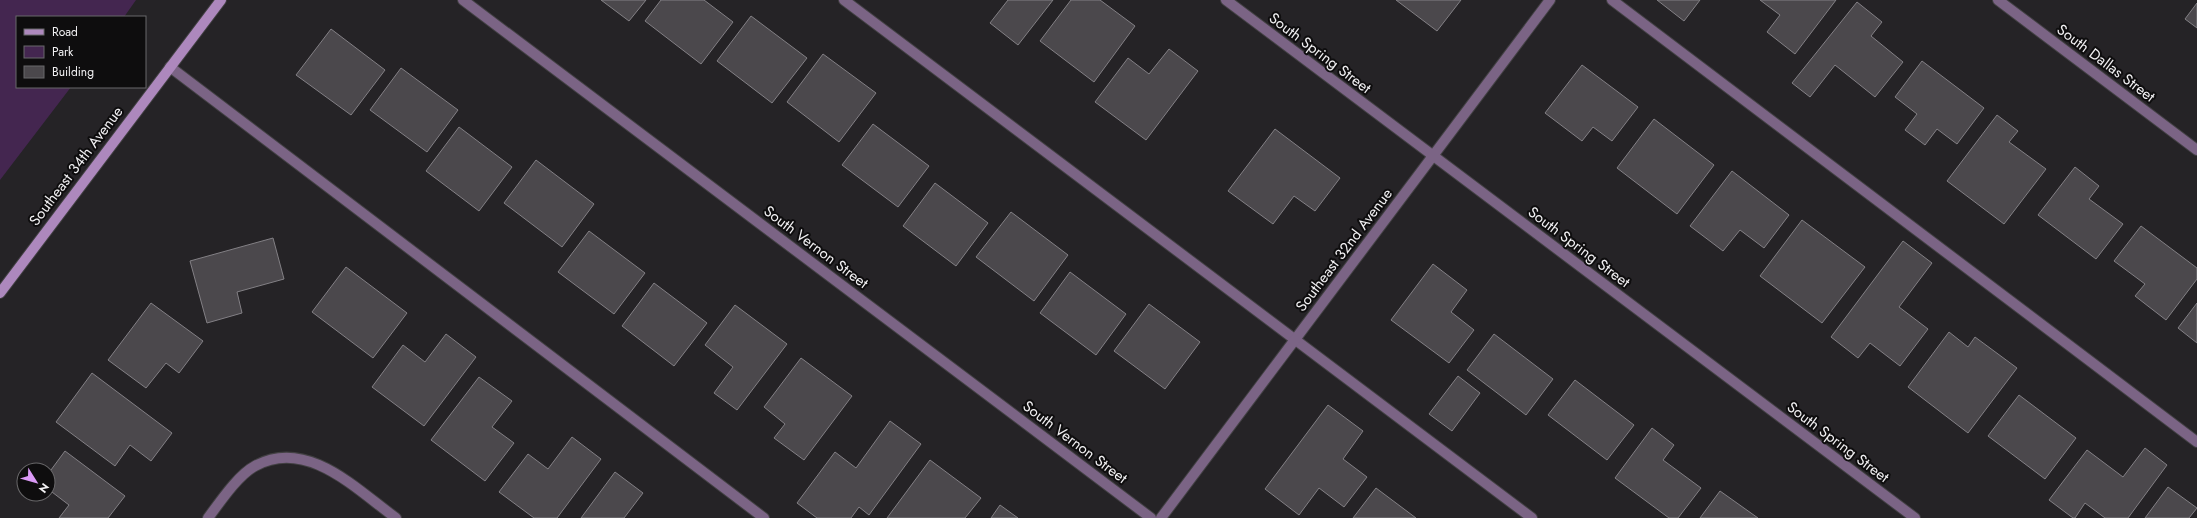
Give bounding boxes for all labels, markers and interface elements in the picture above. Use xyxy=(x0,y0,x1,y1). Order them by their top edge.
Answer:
street label: South Spring Street xyxy=(1264,7,1376,99)
legend xyxy=(16,16,146,88)
street label: South Dallas Street xyxy=(2052,19,2160,108)
text: Road xyxy=(52,23,78,41)
text: Park xyxy=(52,43,74,61)
text: Building xyxy=(52,63,94,81)
street label: Southeast 34th Avenue xyxy=(24,101,128,230)
street label: Southeast 32nd Avenue xyxy=(1290,184,1398,316)
street label: South Vernon Street xyxy=(759,200,873,294)
street label: South Spring Street xyxy=(1523,201,1635,293)
street label: South Vernon Street xyxy=(1018,395,1132,489)
street label: South Spring Street xyxy=(1782,396,1894,488)
north arrow xyxy=(16,462,56,502)
text: N xyxy=(35,480,53,496)

